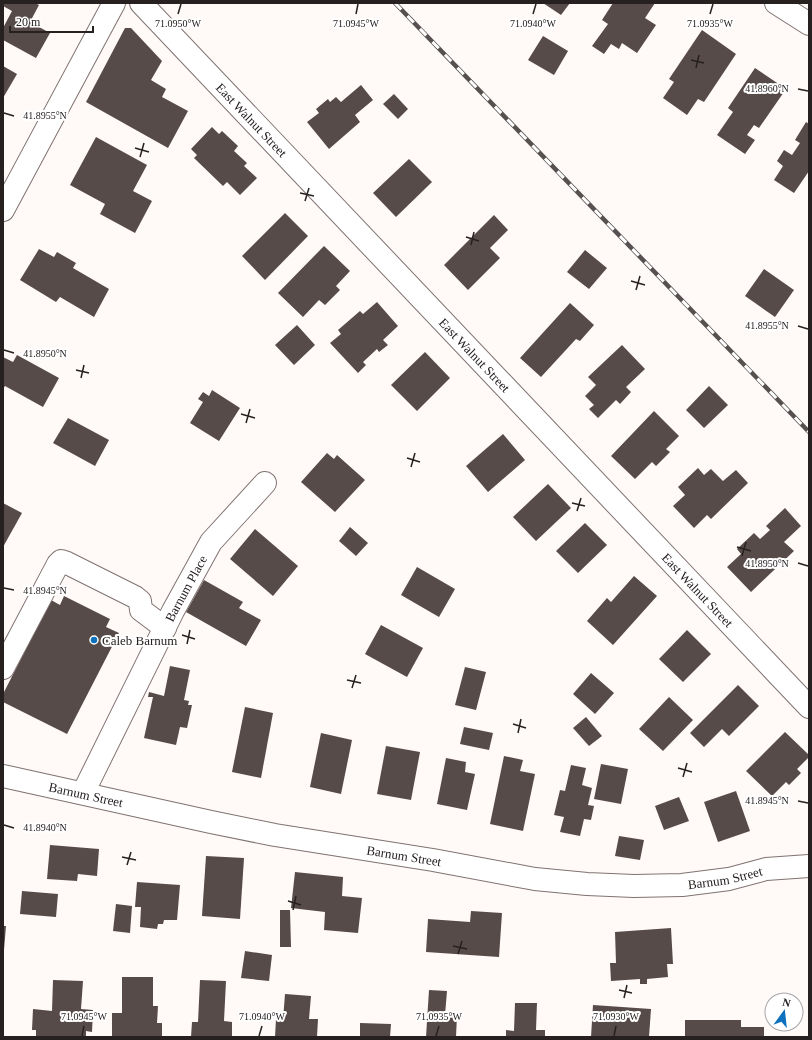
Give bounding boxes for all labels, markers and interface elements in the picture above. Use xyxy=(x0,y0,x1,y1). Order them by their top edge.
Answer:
scale bar xyxy=(10,8,93,34)
text: 20 m xyxy=(16,15,41,29)
text: 71.0950°W xyxy=(155,18,202,29)
text: 71.0945°W xyxy=(333,18,380,29)
text: 71.0940°W xyxy=(510,18,557,29)
text: 71.0935°W xyxy=(687,18,734,29)
street label: East Walnut Street xyxy=(213,80,290,161)
text: 41.8960°N xyxy=(745,83,789,94)
text: 41.8955°N xyxy=(23,110,67,121)
street label: East Walnut Street xyxy=(436,315,513,396)
text: 41.8955°N xyxy=(745,320,789,331)
text: 41.8950°N xyxy=(23,348,67,359)
street label: East Walnut Street xyxy=(659,550,736,631)
street label: Barnum Place xyxy=(162,553,210,624)
text: 41.8950°N xyxy=(745,558,789,569)
text: 41.8945°N xyxy=(23,585,67,596)
place label: Caleb Barnum xyxy=(102,633,177,648)
marker: Caleb Barnum xyxy=(89,635,99,645)
street label: Barnum Street xyxy=(47,779,125,810)
text: 41.8945°N xyxy=(745,795,789,806)
text: 41.8940°N xyxy=(23,822,67,833)
street label: Barnum Street xyxy=(365,843,443,869)
street label: Barnum Street xyxy=(687,863,764,892)
north arrow xyxy=(764,992,804,1032)
text: N xyxy=(781,996,792,1009)
text: 71.0945°W xyxy=(61,1011,108,1022)
text: 71.0940°W xyxy=(239,1011,286,1022)
text: 71.0935°W xyxy=(416,1011,463,1022)
text: 71.0930°W xyxy=(593,1011,640,1022)

